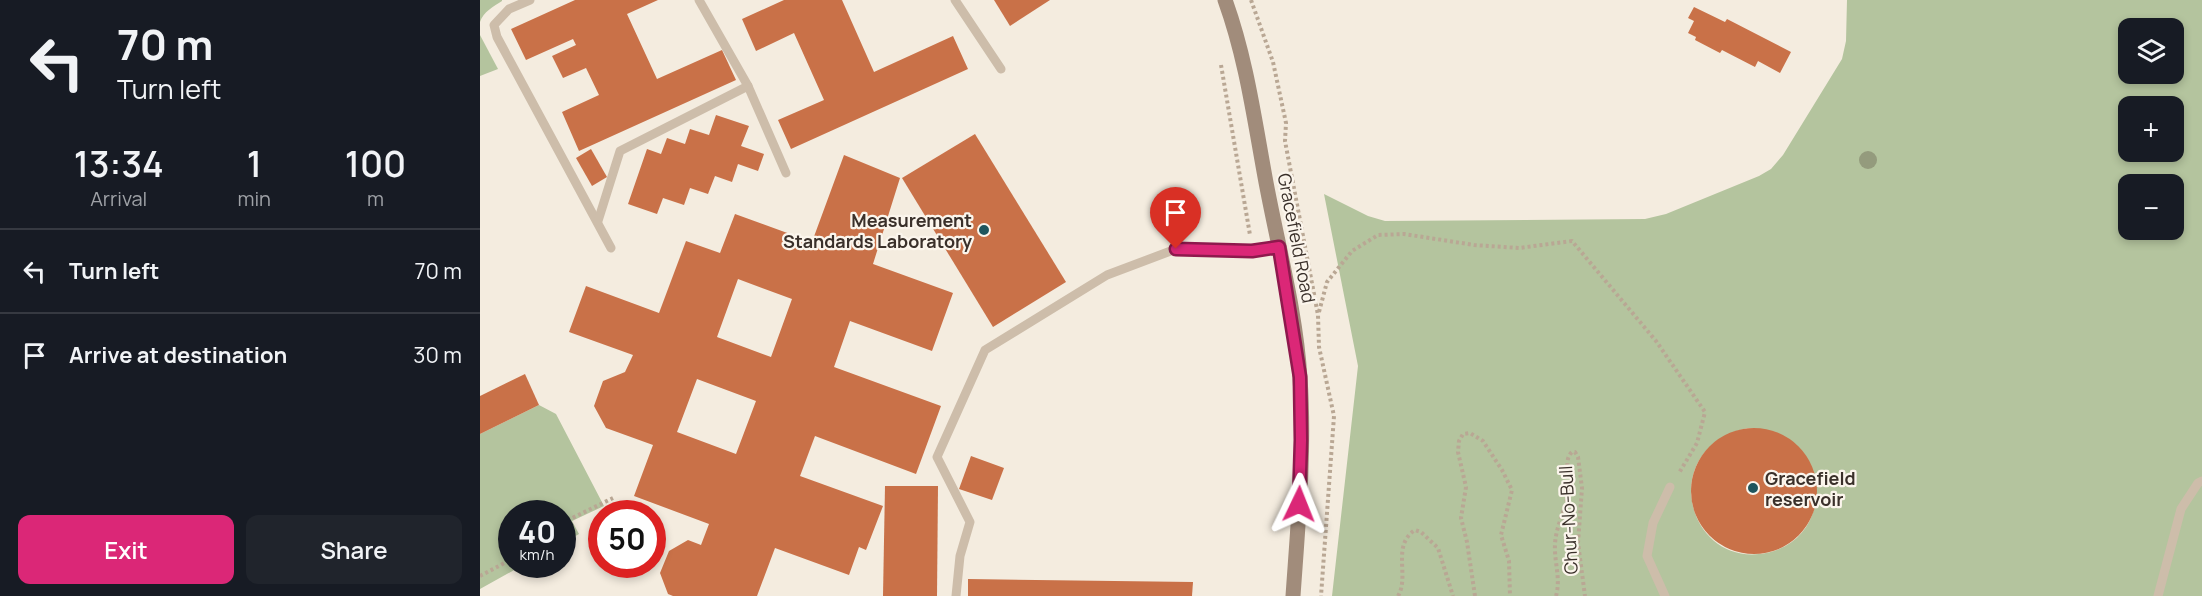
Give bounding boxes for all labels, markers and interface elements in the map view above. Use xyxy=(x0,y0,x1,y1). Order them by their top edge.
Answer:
text: 70 m xyxy=(117,15,213,73)
map controls xyxy=(2118,18,2184,240)
button: layers xyxy=(2118,18,2184,84)
icon: left xyxy=(18,24,96,102)
text: Turn left xyxy=(117,70,221,107)
button: + xyxy=(2118,96,2184,162)
text: 13:34 xyxy=(74,139,164,188)
text: 1 xyxy=(247,139,262,188)
text: 100 xyxy=(345,139,406,188)
street label: Gracefield Road xyxy=(1273,171,1321,305)
button: − xyxy=(2118,174,2184,240)
text: Arrival xyxy=(90,185,147,212)
text: min xyxy=(237,185,271,212)
text: m xyxy=(367,185,384,212)
pin xyxy=(1150,187,1201,249)
icon: arrive xyxy=(1159,196,1192,229)
place label: Measurement Standards Laboratory xyxy=(783,208,972,253)
marker: Measurement Standards Laboratory xyxy=(977,223,991,237)
icon: left xyxy=(18,255,51,288)
text: Turn left xyxy=(69,256,159,286)
text: 70 m xyxy=(414,256,462,286)
icon: arrive xyxy=(18,339,51,372)
text: Arrive at destination xyxy=(69,340,287,370)
text: 30 m xyxy=(413,340,462,370)
street label: Chur-No-Bull xyxy=(1553,465,1583,575)
place label: Gracefield reservoir xyxy=(1765,466,1856,511)
position arrow xyxy=(1267,472,1331,536)
marker: Gracefield reservoir xyxy=(1746,481,1760,495)
speed limit sign: 50 xyxy=(588,500,666,578)
text: 40 xyxy=(518,511,556,552)
button: Exit xyxy=(18,515,234,584)
button: Share xyxy=(246,515,462,584)
text: km/h xyxy=(520,544,554,565)

